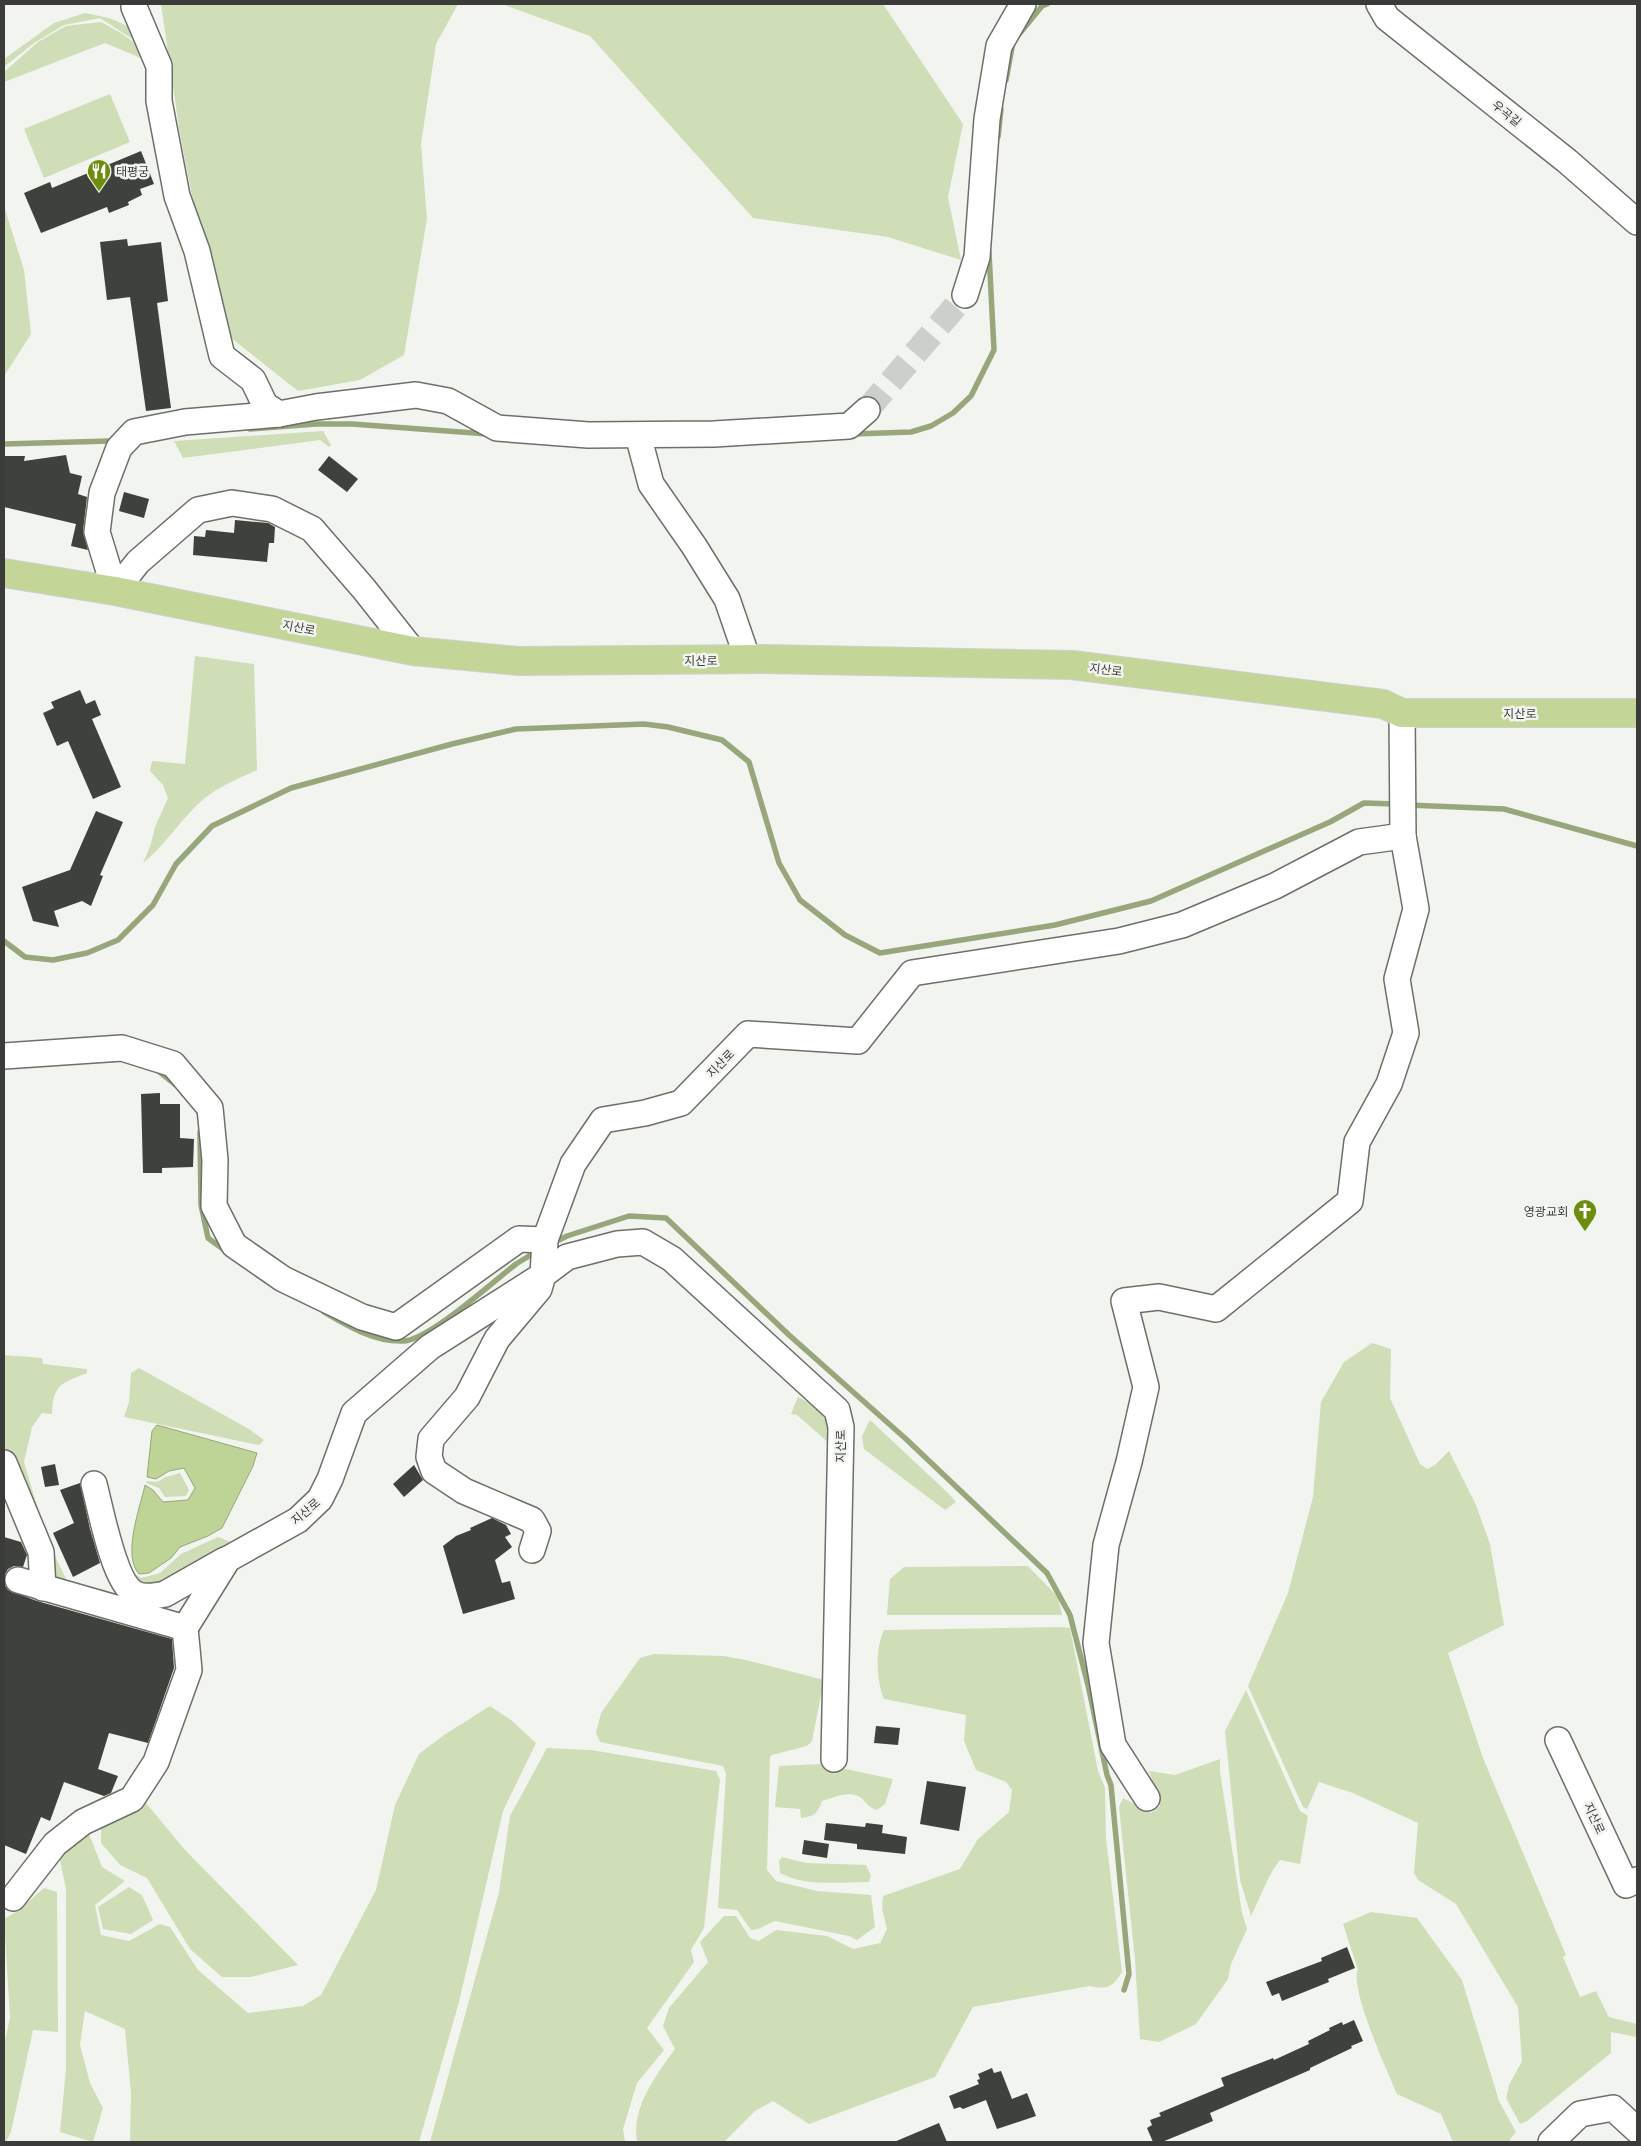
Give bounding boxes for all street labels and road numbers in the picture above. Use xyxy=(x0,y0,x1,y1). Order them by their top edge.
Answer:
street label: 우곡길 xyxy=(1489,96,1525,130)
street label: 지산로 xyxy=(281,616,317,638)
street label: 지산로 xyxy=(684,652,718,668)
street label: 지산로 xyxy=(1089,659,1123,679)
street label: 지산로 xyxy=(1503,705,1537,721)
street label: 지산로 xyxy=(703,1046,737,1080)
street label: 지산로 xyxy=(832,1429,848,1463)
street label: 지산로 xyxy=(287,1494,323,1528)
street label: 지산로 xyxy=(1581,1800,1609,1836)

